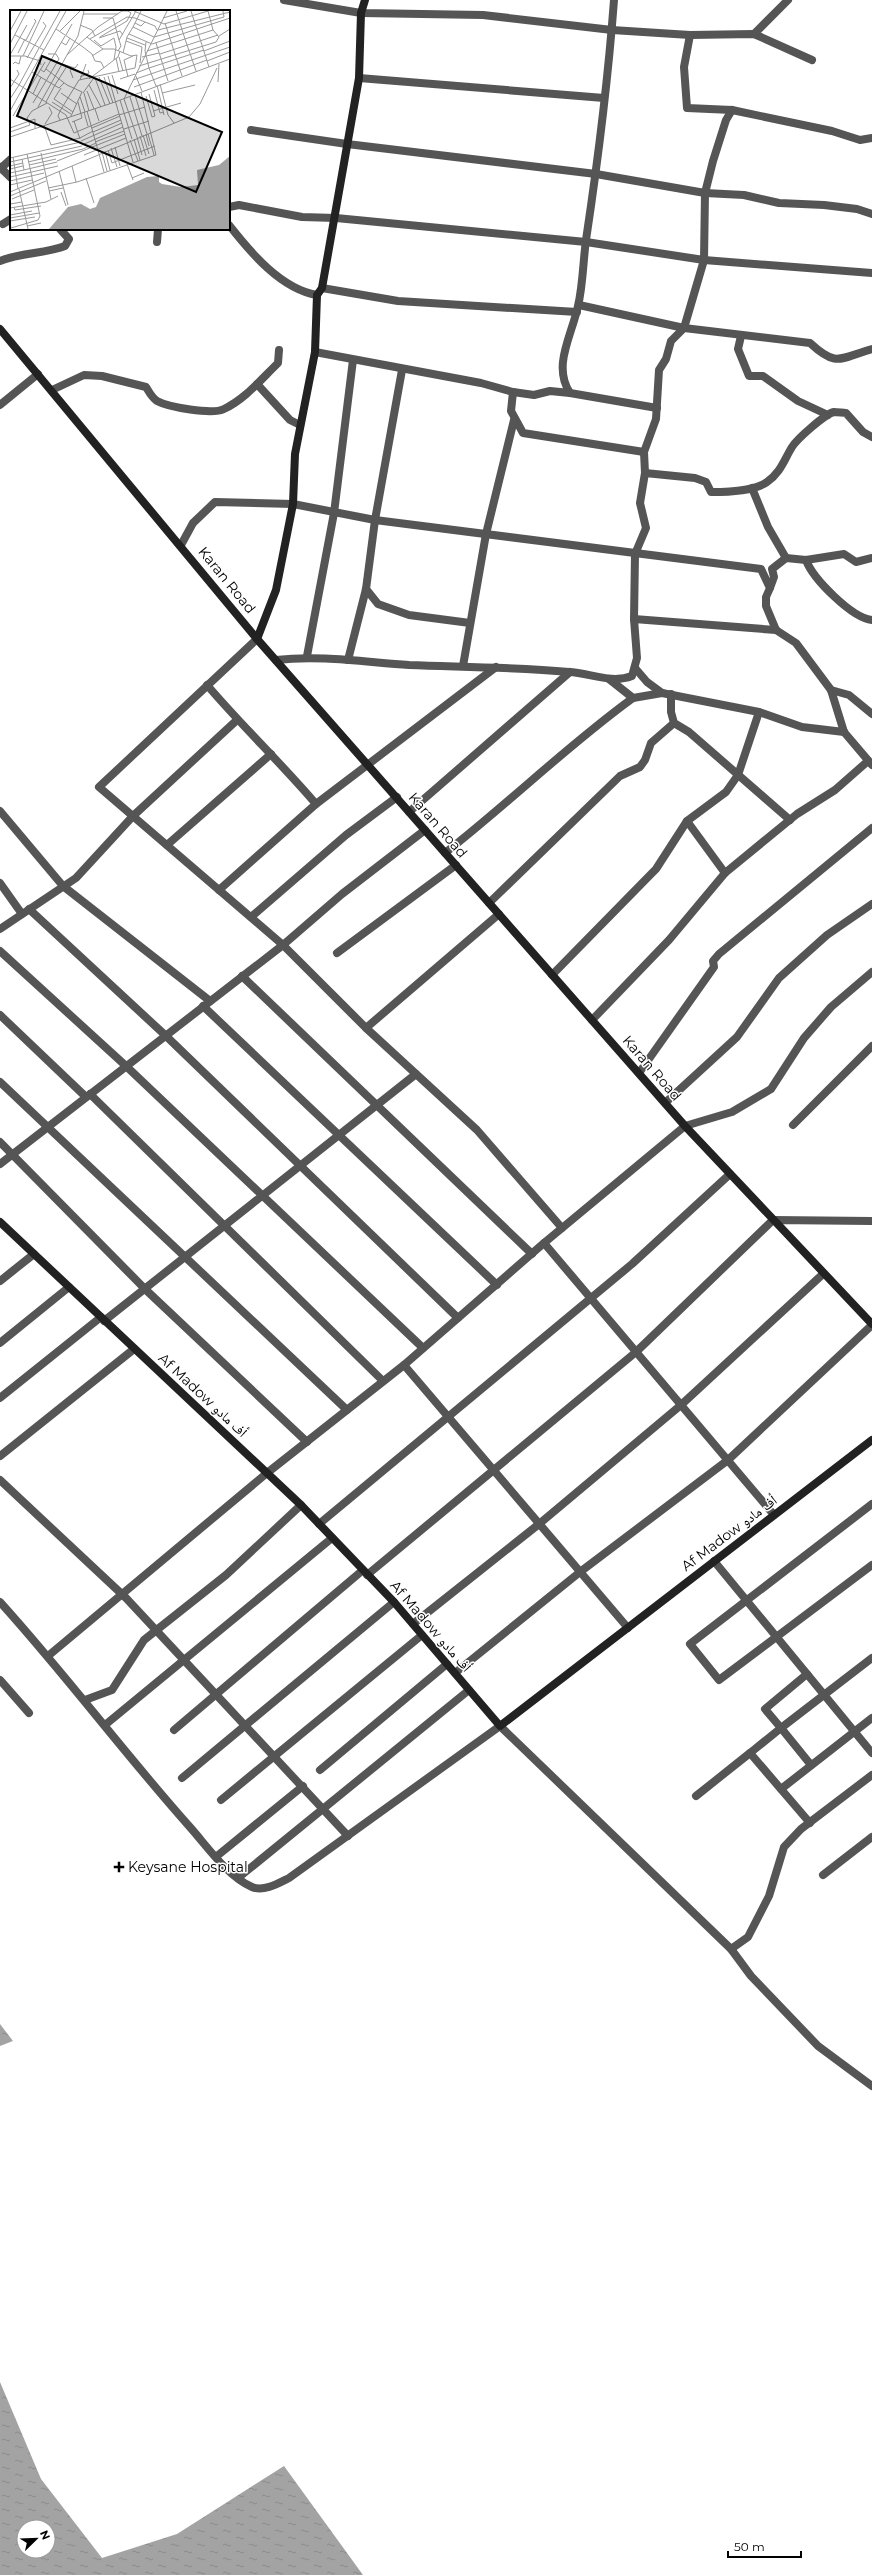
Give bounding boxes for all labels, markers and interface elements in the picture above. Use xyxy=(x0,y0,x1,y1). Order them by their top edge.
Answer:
inset map xyxy=(10,10,230,230)
street label: Karan Road xyxy=(194,543,260,617)
street label: Karan Road xyxy=(405,789,471,861)
street label: Karan Road xyxy=(619,1032,685,1104)
street label: Af Madow أف مادو xyxy=(155,1349,251,1441)
street label: Af Madow أف مادو xyxy=(678,1491,780,1575)
street label: Af Madow أف مادو xyxy=(386,1577,476,1675)
place label: Keysane Hospital xyxy=(128,1858,248,1876)
marker: Keysane Hospital xyxy=(113,1861,125,1873)
north arrow xyxy=(16,2519,56,2559)
text: N xyxy=(37,2528,53,2542)
scale bar xyxy=(728,2533,801,2559)
text: 50 m xyxy=(734,2539,765,2554)

